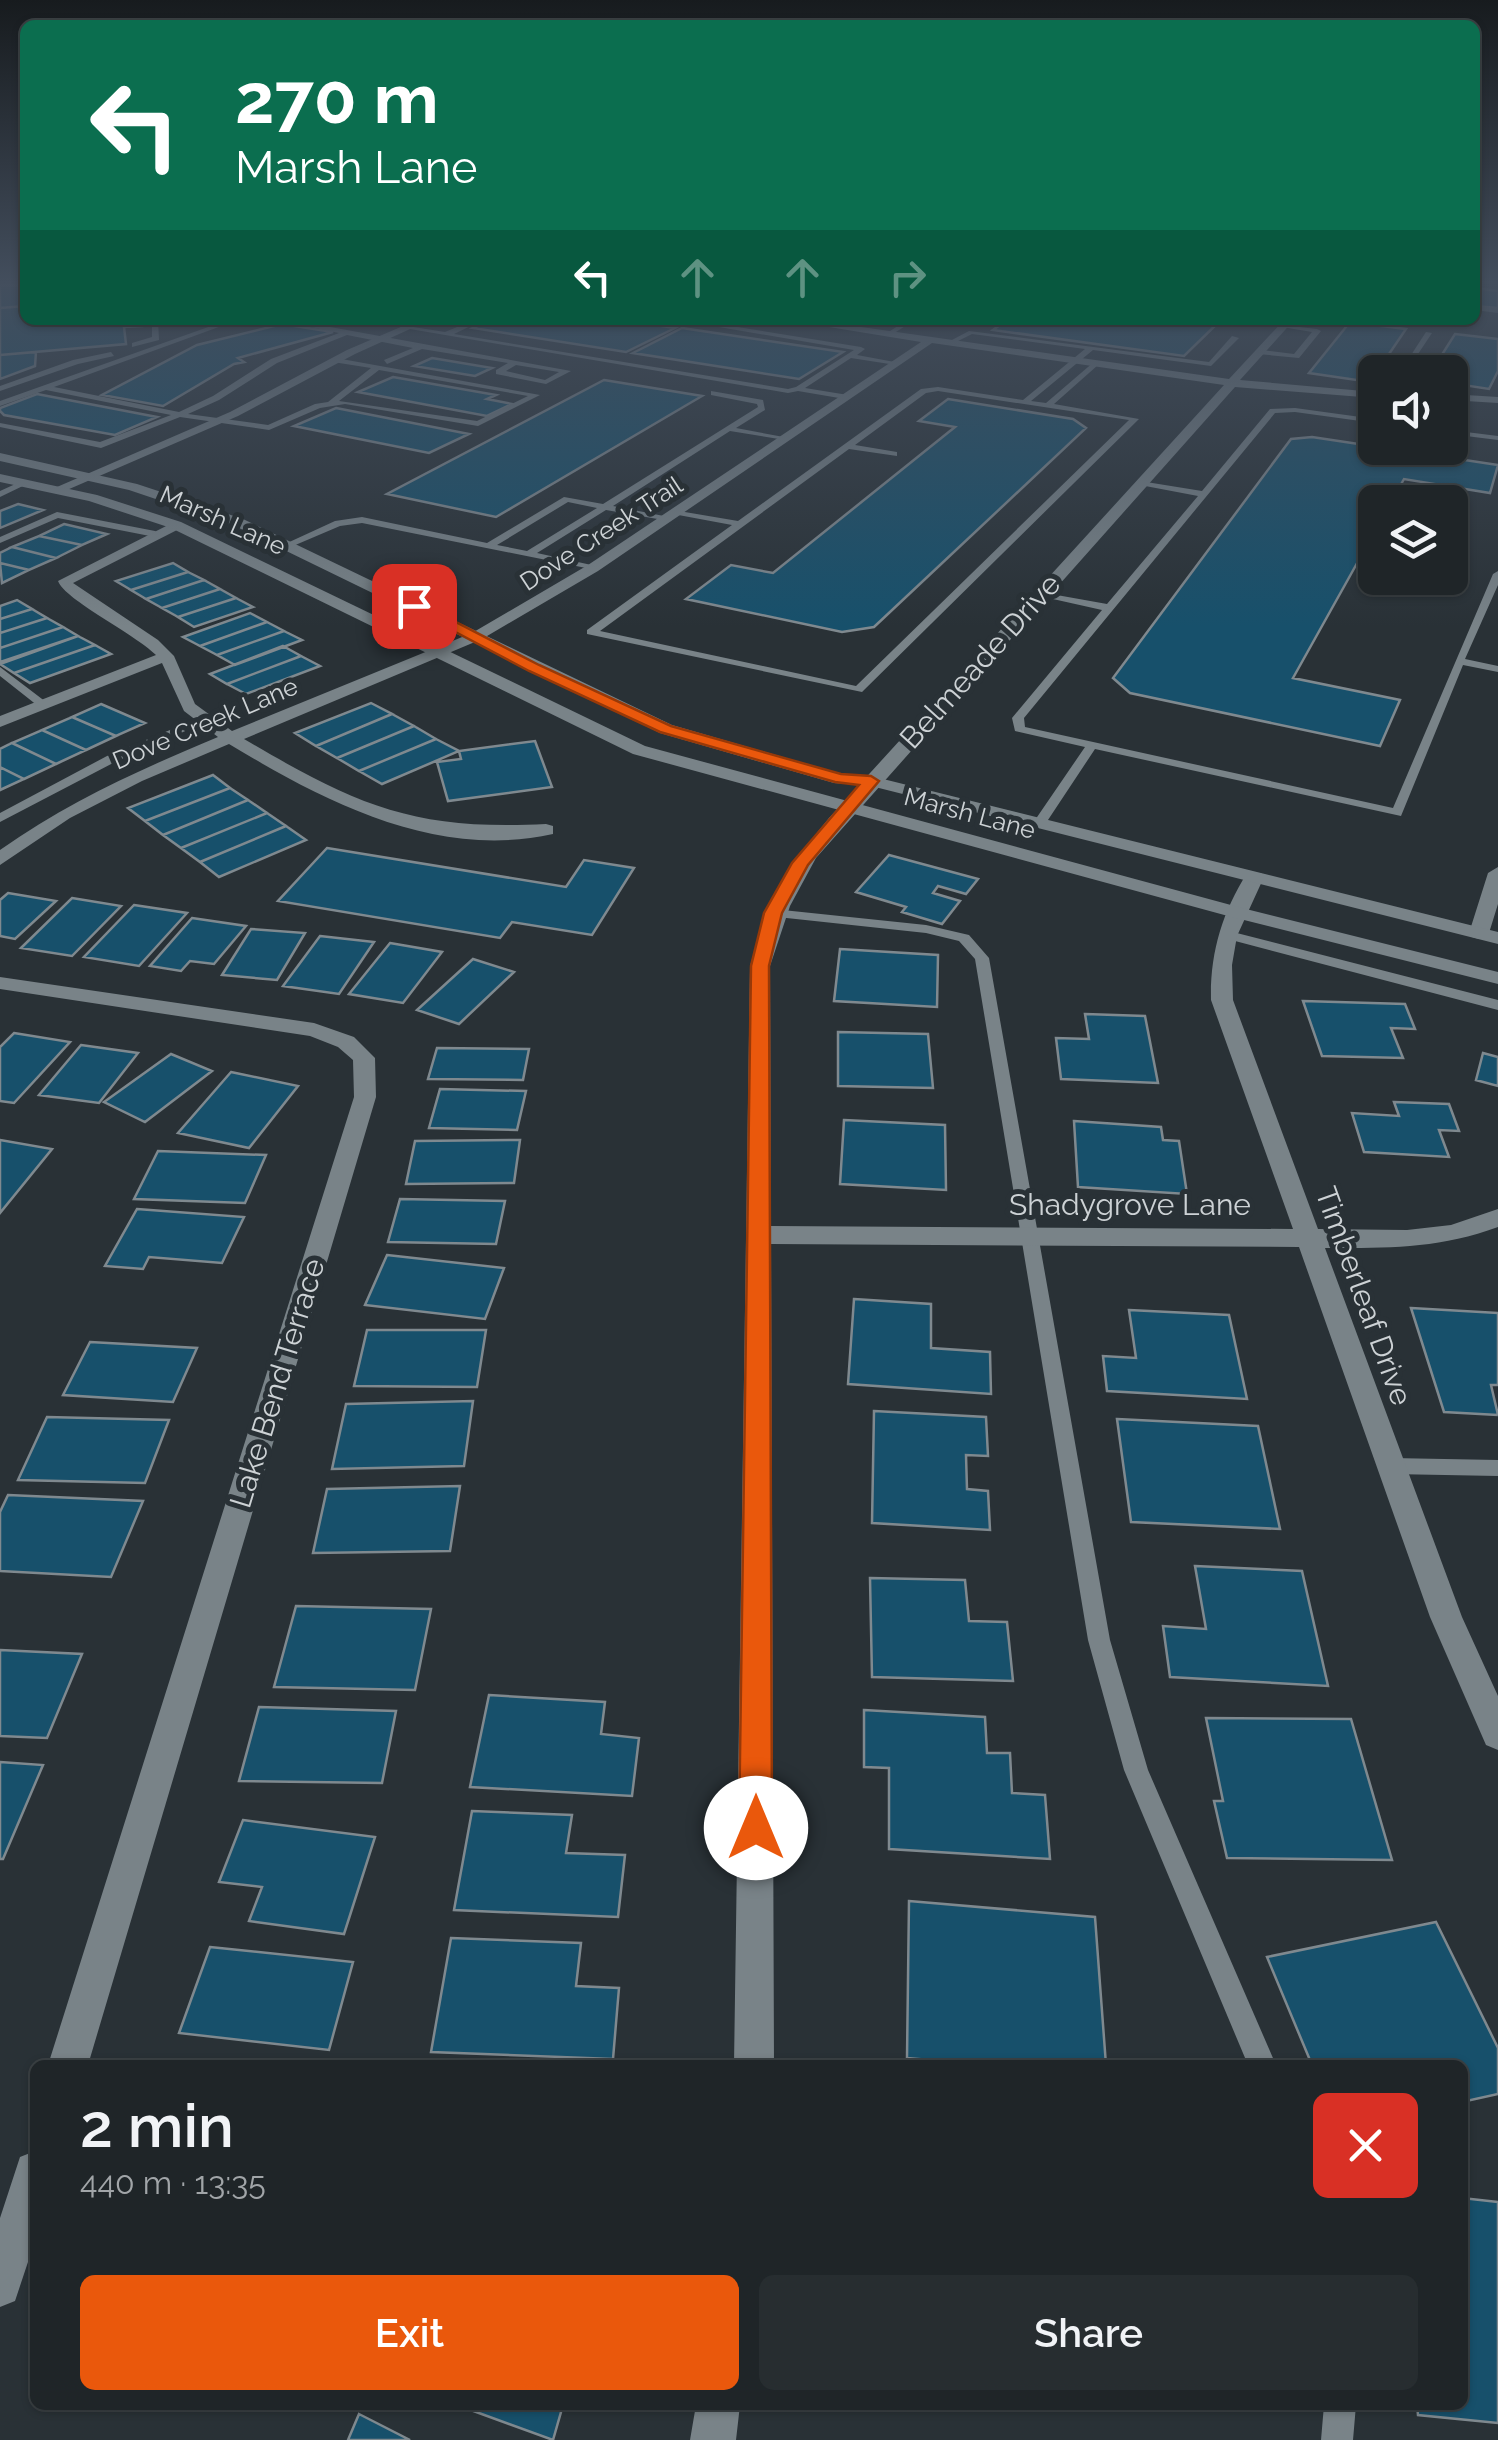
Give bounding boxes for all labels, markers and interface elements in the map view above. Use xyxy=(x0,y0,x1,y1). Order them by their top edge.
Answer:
text: 270 m xyxy=(235,57,439,139)
icon: left xyxy=(70,60,200,190)
text: Marsh Lane xyxy=(235,141,477,194)
icon: left xyxy=(565,250,620,305)
icon: ahead xyxy=(670,250,725,305)
icon: ahead xyxy=(775,250,830,305)
icon: right xyxy=(880,250,935,305)
map controls xyxy=(1358,355,1468,595)
button: sound xyxy=(1358,355,1468,465)
street label: Dove Creek Trail xyxy=(514,469,688,597)
street label: Marsh Lane xyxy=(155,479,291,561)
button: layers xyxy=(1358,485,1468,595)
pin xyxy=(372,564,457,649)
street label: Belmeade Drive xyxy=(892,567,1068,755)
icon: arrive xyxy=(387,579,442,634)
street label: Dove Creek Lane xyxy=(108,670,302,776)
street label: Marsh Lane xyxy=(901,781,1039,845)
street label: Timberleaf Drive xyxy=(1308,1182,1420,1410)
street label: Shadygrove Lane xyxy=(1009,1187,1251,1222)
street label: Lake Bend Terrace xyxy=(222,1254,332,1512)
position arrow xyxy=(704,1776,808,1880)
text: 2 min xyxy=(80,2091,234,2161)
button: close xyxy=(1313,2093,1418,2198)
text: 440 m · 13:35 xyxy=(80,2164,266,2201)
button: Exit xyxy=(80,2275,739,2390)
button: Share xyxy=(759,2275,1418,2390)

